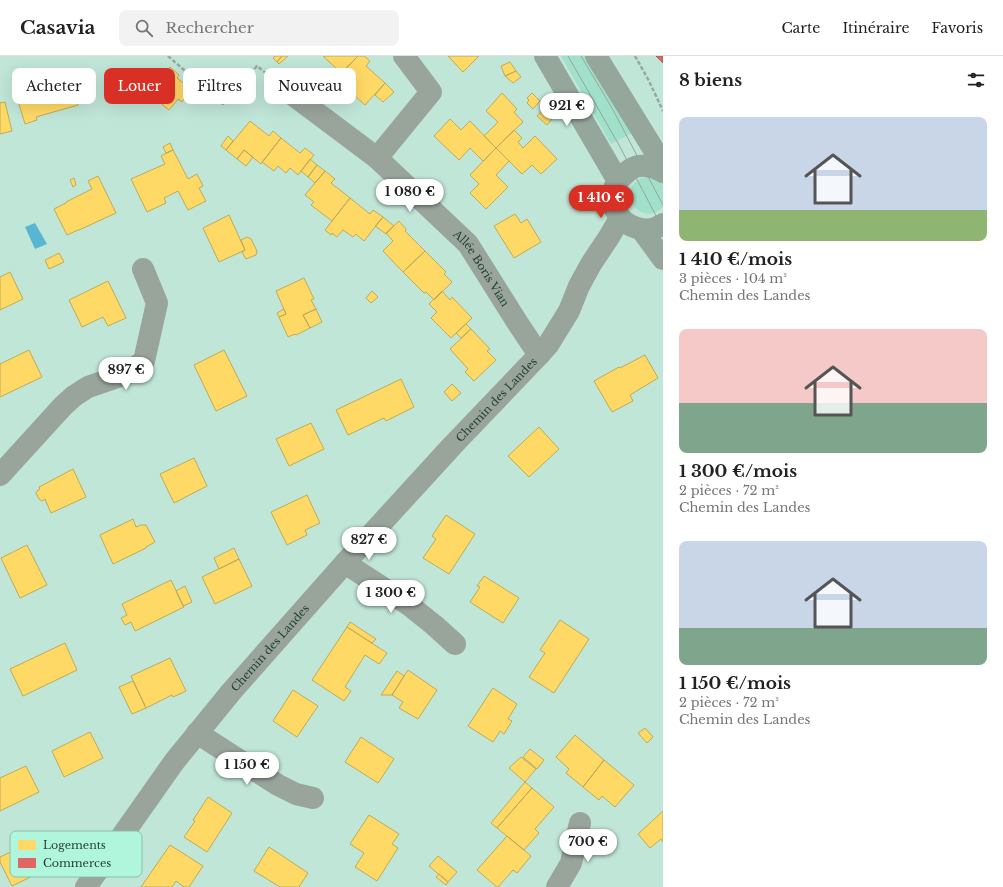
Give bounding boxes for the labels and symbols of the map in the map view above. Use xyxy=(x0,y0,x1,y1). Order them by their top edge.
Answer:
pin: 921 € xyxy=(539,93,595,127)
pin: 1 080 € xyxy=(373,179,447,213)
pin: 1 410 € xyxy=(564,185,638,219)
street label: Allée Boris Vian xyxy=(450,226,513,309)
street label: Chemin des Landes xyxy=(453,355,540,445)
pin: 897 € xyxy=(98,357,154,391)
pin: 827 € xyxy=(341,527,397,561)
pin: 1 300 € xyxy=(354,580,428,614)
street label: Chemin des Landes xyxy=(228,602,312,694)
pin: 1 150 € xyxy=(210,752,284,786)
pin: 700 € xyxy=(560,829,616,863)
legend xyxy=(10,831,142,877)
text: Logements xyxy=(43,838,106,852)
text: Commerces xyxy=(43,856,111,870)

